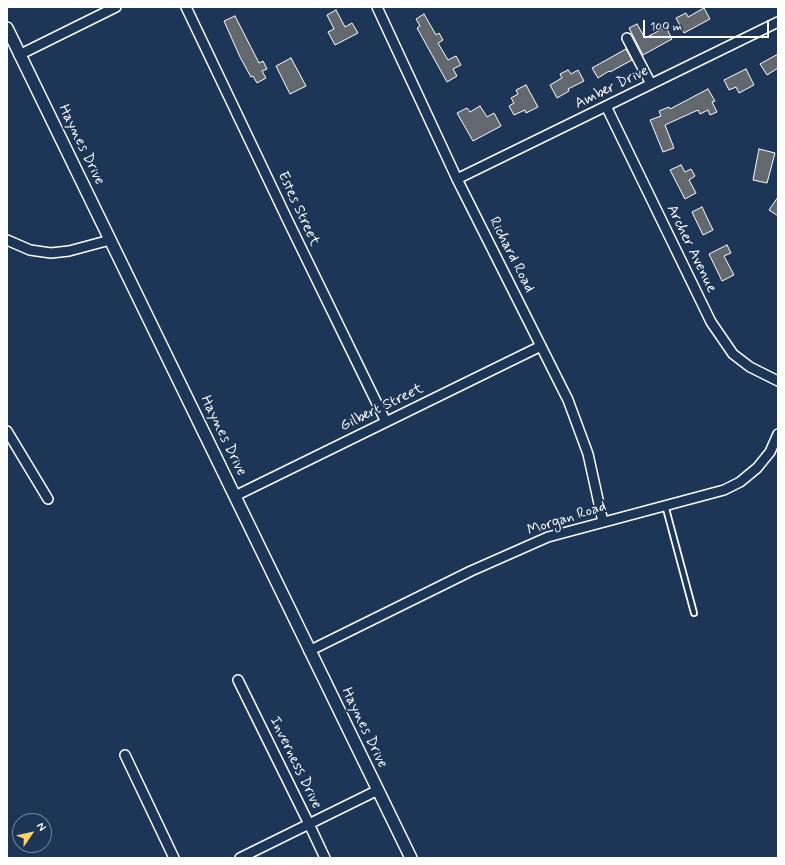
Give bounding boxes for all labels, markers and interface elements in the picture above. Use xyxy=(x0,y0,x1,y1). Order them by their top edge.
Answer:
scale bar xyxy=(645,12,771,38)
text: 100 m xyxy=(650,19,682,35)
street label: Amber Drive xyxy=(572,62,652,114)
street label: Haynes Drive xyxy=(54,102,108,188)
street label: Estes Street xyxy=(273,169,323,249)
street label: Archer Avenue xyxy=(662,202,720,296)
street label: Richard Road xyxy=(484,214,538,296)
street label: Gilbert Street xyxy=(337,380,427,436)
street label: Haynes Drive xyxy=(196,393,250,479)
street label: Morgan Road xyxy=(525,498,609,540)
street label: Haynes Drive xyxy=(337,685,391,771)
street label: Inverness Drive xyxy=(265,714,325,812)
north arrow xyxy=(12,813,52,853)
text: N xyxy=(33,820,49,834)

